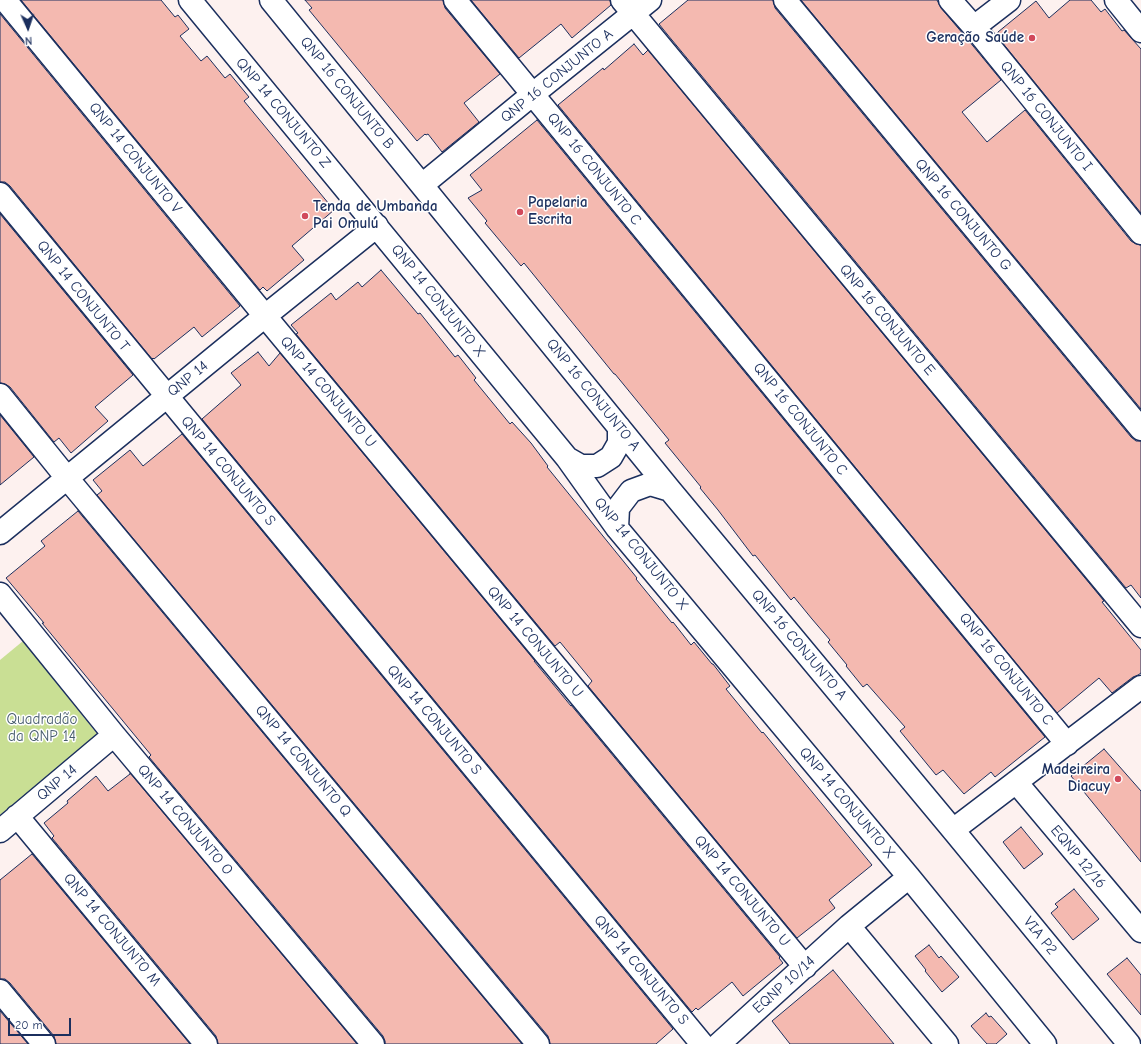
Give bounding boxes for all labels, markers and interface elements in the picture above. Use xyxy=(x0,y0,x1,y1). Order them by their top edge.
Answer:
north arrow xyxy=(8,8,48,48)
street label: QNP 16 CONJUNTO A xyxy=(497,25,617,127)
place label: Geração Saúde xyxy=(926,29,1024,47)
street label: QNP 16 CONJUNTO B xyxy=(296,33,398,153)
marker: Geração Saúde xyxy=(1027,33,1037,43)
text: N xyxy=(25,34,33,47)
street label: QNP 14 CONJUNTO Z xyxy=(232,54,334,172)
street label: QNP 16 CONJUNTO I xyxy=(996,57,1096,175)
street label: QNP 14 CONJUNTO V xyxy=(85,99,185,217)
street label: QNP 16 CONJUNTO C xyxy=(543,109,645,229)
street label: QNP 16 CONJUNTO G xyxy=(911,155,1015,275)
place label: Papelaria Escrita xyxy=(528,194,588,229)
place label: Tenda de Umbanda Pai Omulú xyxy=(313,198,438,233)
marker: Papelaria Escrita xyxy=(515,207,525,217)
marker: Tenda de Umbanda Pai Omulú xyxy=(300,211,310,221)
street label: QNP 14 CONJUNTO T xyxy=(33,237,133,355)
street label: QNP 14 CONJUNTO X xyxy=(387,241,489,361)
street label: QNP 16 CONJUNTO E xyxy=(835,261,939,379)
street label: QNP 14 CONJUNTO U xyxy=(276,333,380,451)
street label: QNP 16 CONJUNTO A xyxy=(542,335,644,455)
street label: QNP 14 xyxy=(164,357,212,401)
street label: QNP 16 CONJUNTO C xyxy=(749,359,851,479)
street label: QNP 14 CONJUNTO S xyxy=(177,412,279,530)
street label: QNP 14 CONJUNTO X xyxy=(590,494,692,614)
street label: QNP 14 CONJUNTO U xyxy=(483,583,587,701)
street label: QNP 16 CONJUNTO A xyxy=(747,586,851,704)
street label: QNP 16 CONJUNTO C xyxy=(955,609,1057,729)
street label: QNP 14 CONJUNTO S xyxy=(383,661,485,779)
street label: QNP 14 CONJUNTO Q xyxy=(251,702,355,820)
park label: Quadradão da QNP 14 xyxy=(6,711,78,746)
street label: QNP 14 CONJUNTO X xyxy=(795,744,899,862)
street label: QNP 14 xyxy=(33,761,81,805)
street label: QNP 14 CONJUNTO O xyxy=(133,761,237,879)
place label: Madeireira Diacuy xyxy=(1042,761,1110,796)
marker: Madeireira Diacuy xyxy=(1113,774,1123,784)
street label: EQNP 12/16 xyxy=(1046,822,1110,892)
street label: QNP 14 CONJUNTO U xyxy=(690,832,794,950)
street label: QNP 14 CONJUNTO M xyxy=(59,870,165,990)
street label: QNP 14 CONJUNTO S xyxy=(590,911,692,1029)
street label: VIA P2 xyxy=(1019,913,1061,959)
street label: EQNP 10/14 xyxy=(749,952,819,1018)
scale bar xyxy=(10,1010,73,1036)
text: 20 m xyxy=(15,1018,43,1032)

